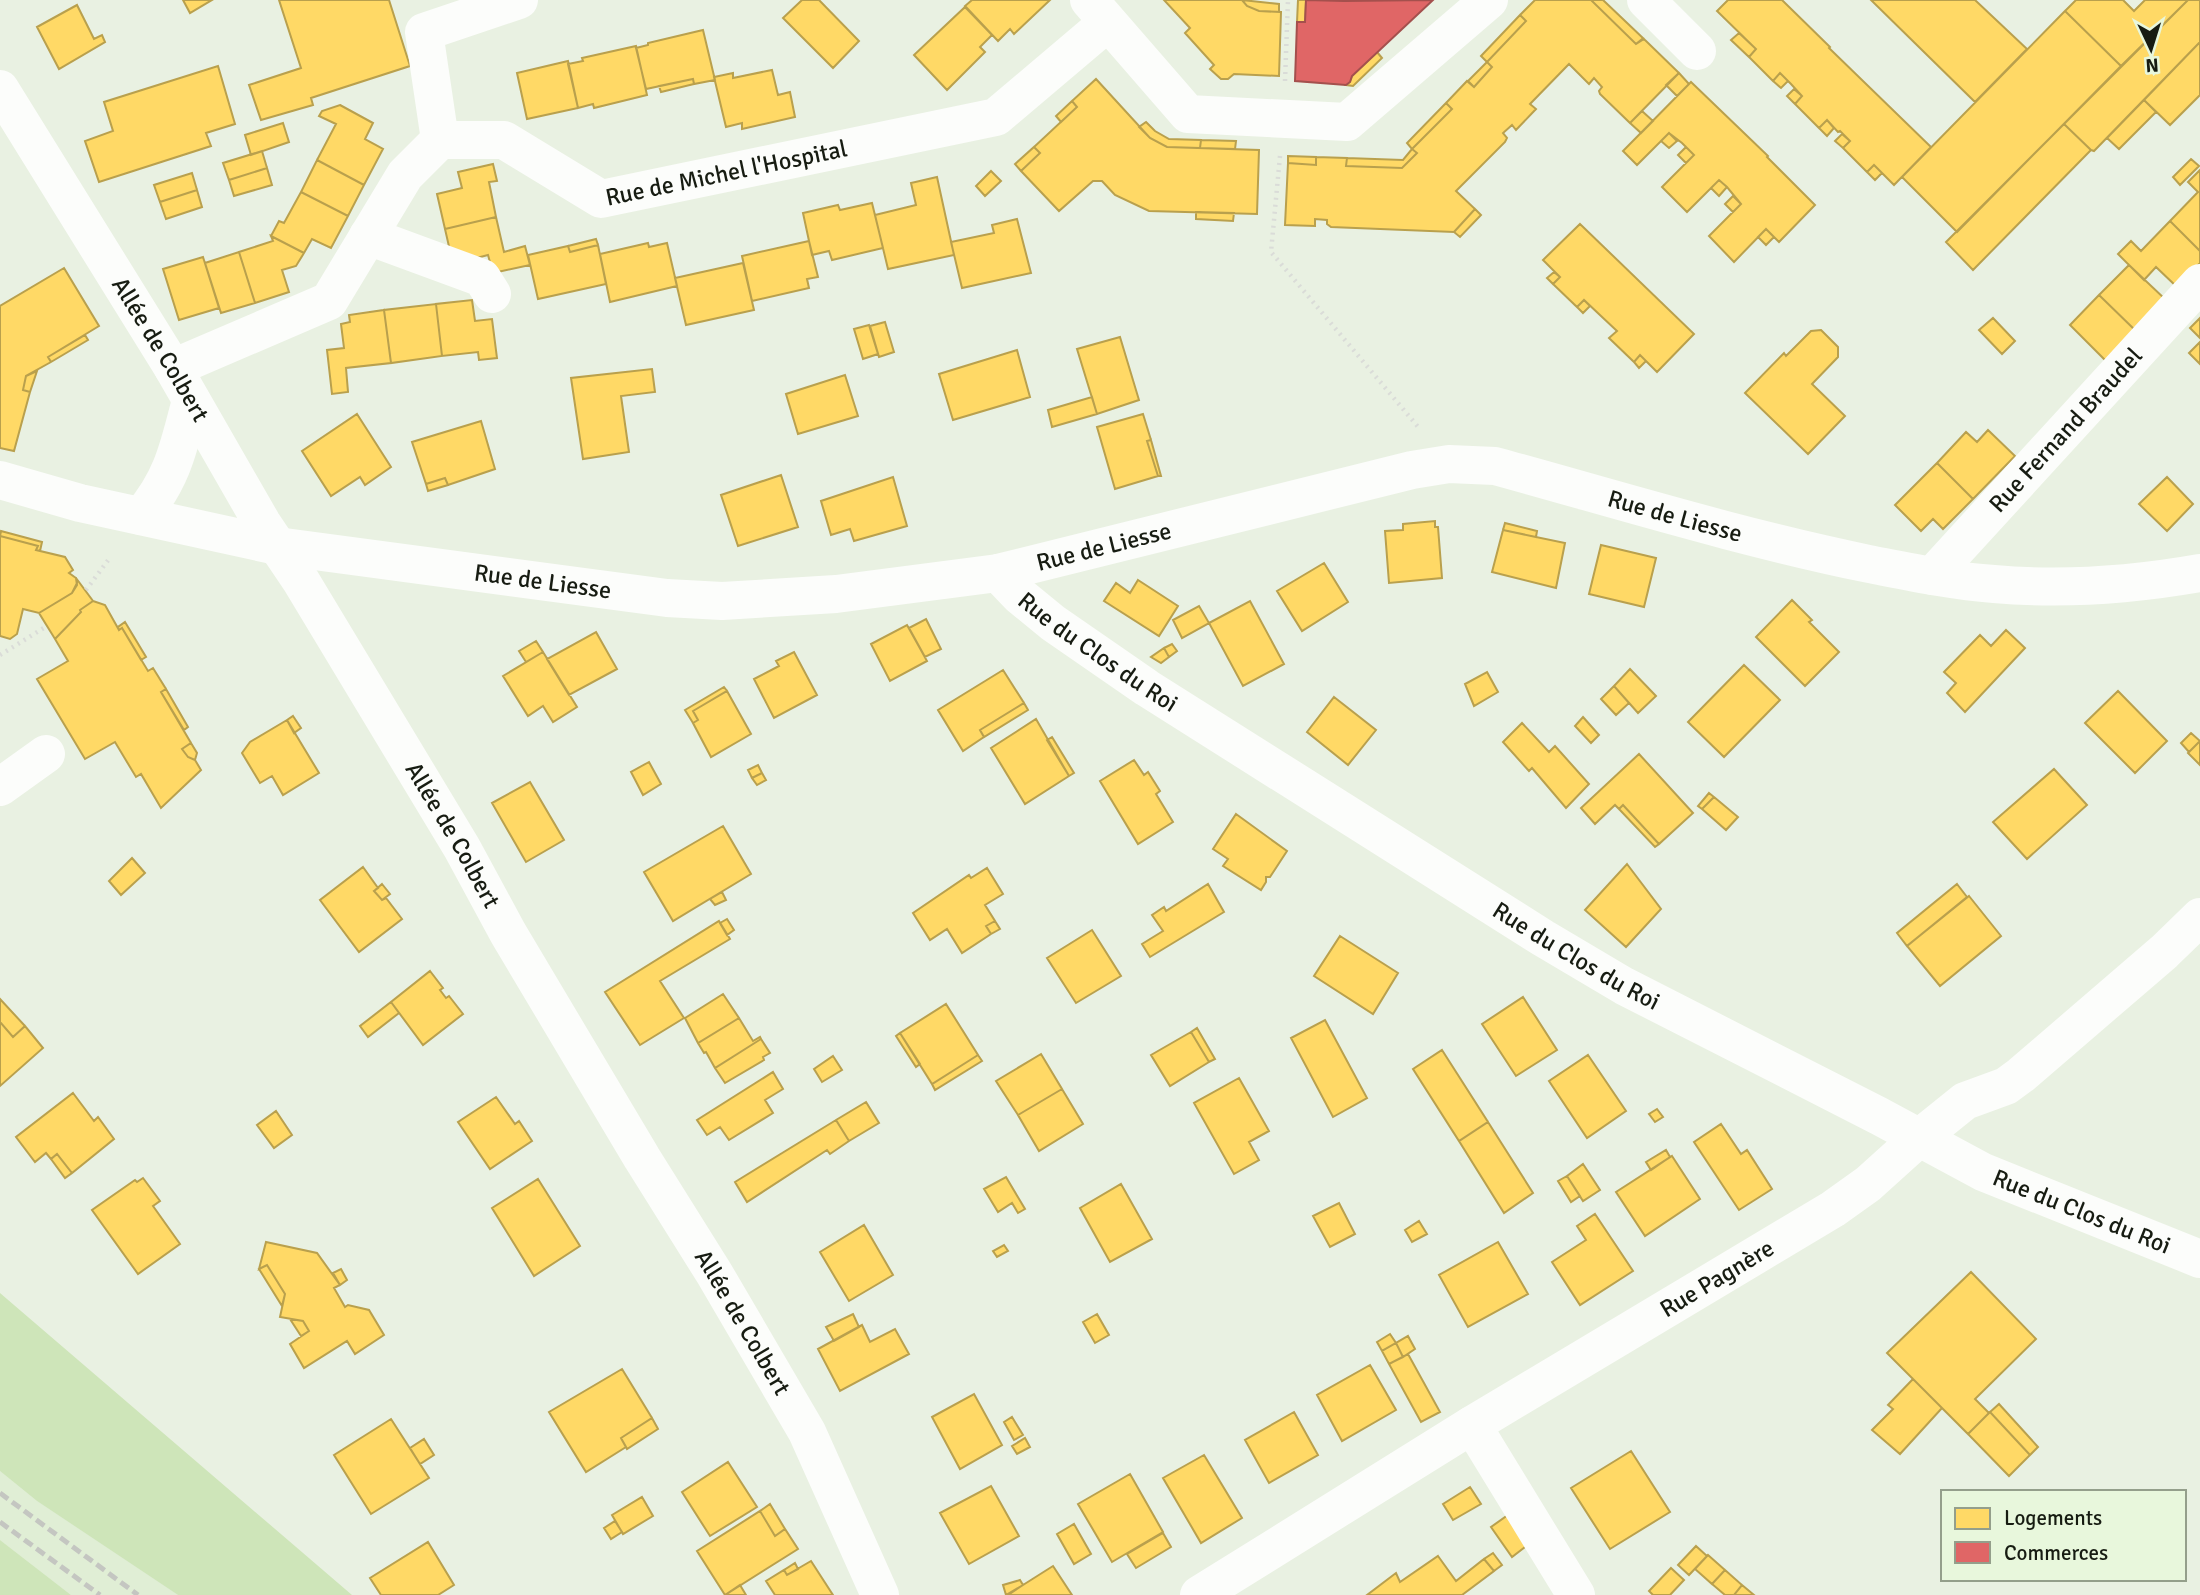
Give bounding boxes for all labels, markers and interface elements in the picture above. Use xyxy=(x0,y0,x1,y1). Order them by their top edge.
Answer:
north arrow xyxy=(2116,14,2186,84)
text: N xyxy=(2145,53,2160,77)
street label: Rue de Michel l'Hospital xyxy=(603,133,850,213)
street label: Allée de Colbert xyxy=(105,272,216,427)
street label: Rue Fernand Braudel xyxy=(1983,341,2149,519)
street label: Rue de Liesse xyxy=(1604,483,1745,549)
street label: Rue de Liesse xyxy=(1033,515,1174,578)
street label: Rue de Liesse xyxy=(472,557,613,605)
street label: Rue du Clos du Roi xyxy=(1012,585,1184,719)
street label: Allée de Colbert xyxy=(399,757,507,913)
street label: Rue du Clos du Roi xyxy=(1487,895,1665,1017)
street label: Rue du Clos du Roi xyxy=(1988,1162,2175,1261)
street label: Rue Pagnère xyxy=(1654,1233,1779,1324)
street label: Allée de Colbert xyxy=(688,1244,797,1401)
legend xyxy=(1941,1490,2186,1581)
text: Logements xyxy=(2004,1505,2102,1531)
text: Commerces xyxy=(2004,1540,2108,1566)

